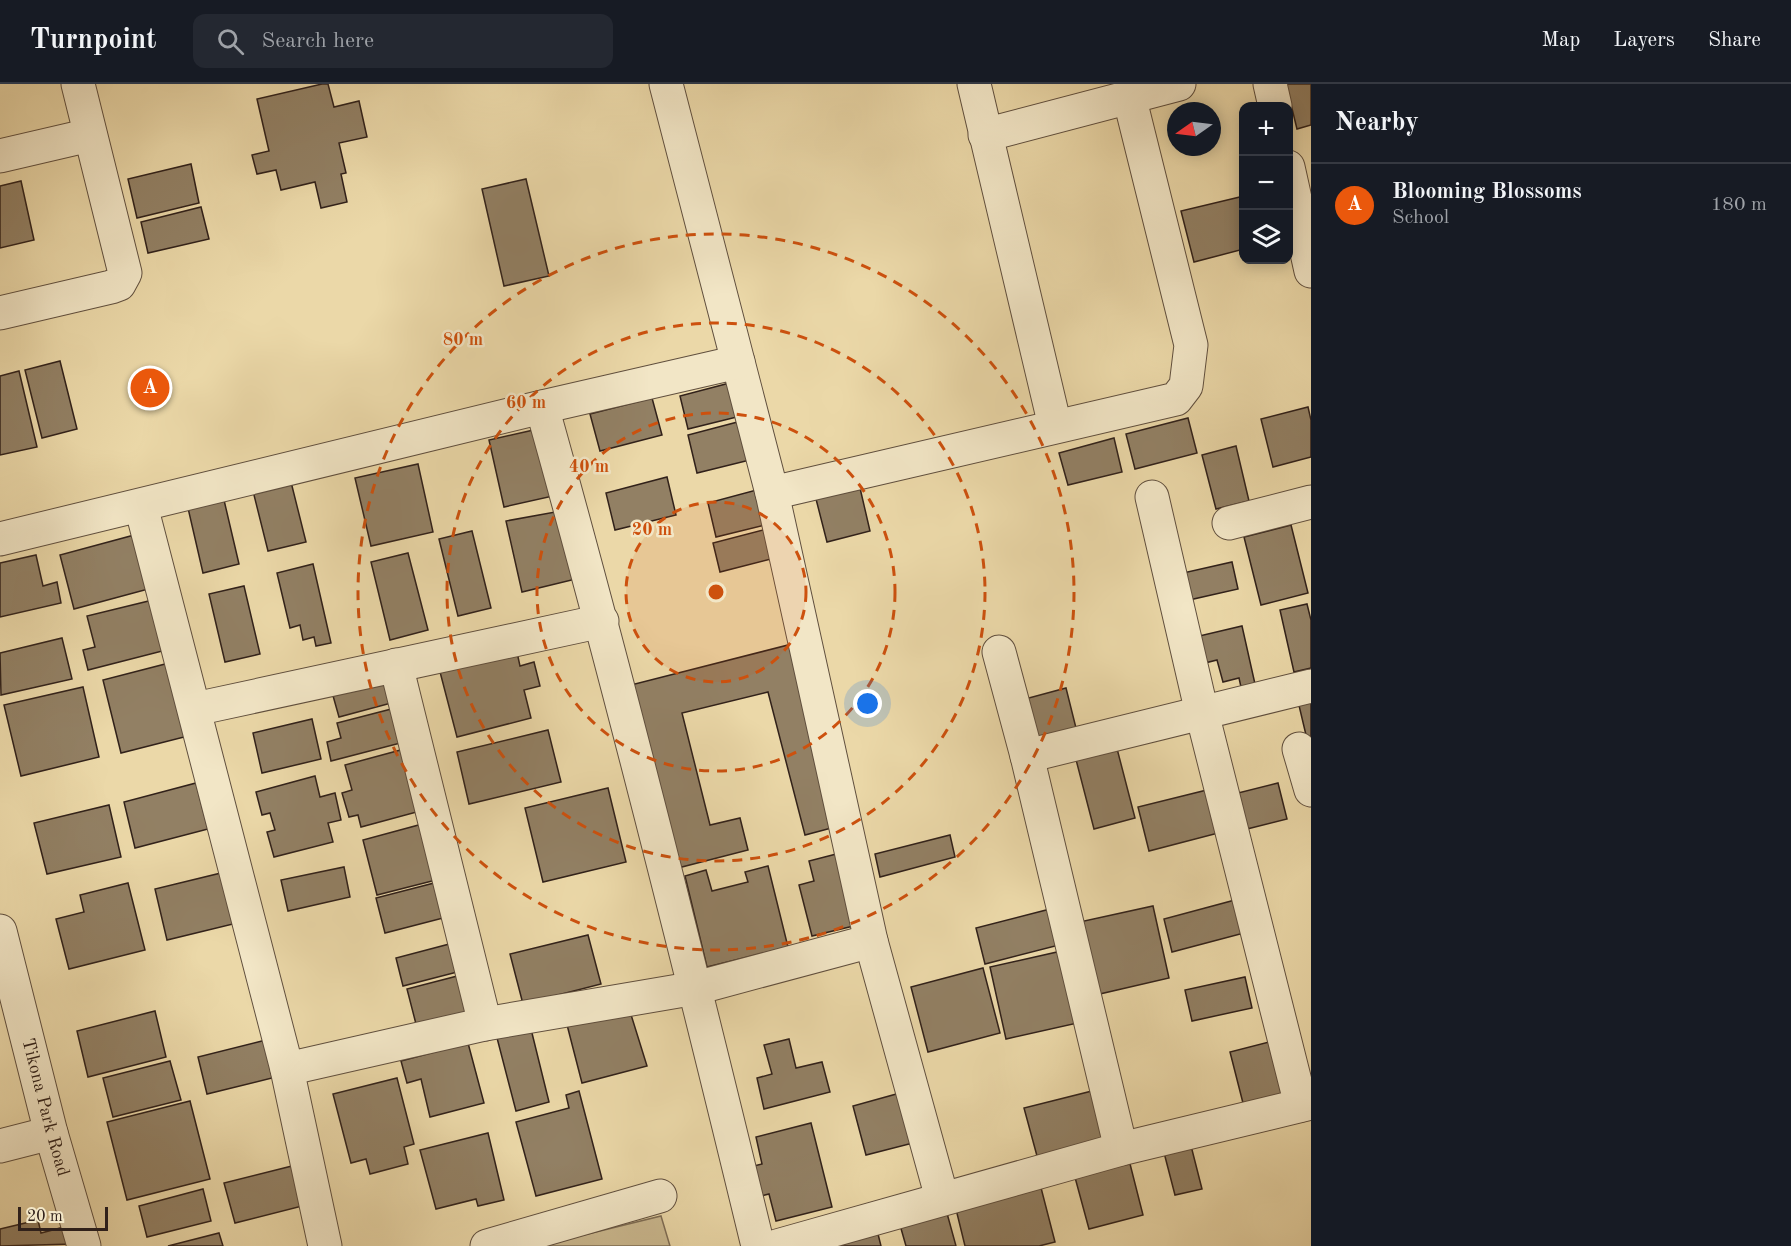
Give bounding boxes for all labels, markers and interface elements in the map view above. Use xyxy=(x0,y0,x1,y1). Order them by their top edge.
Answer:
search box xyxy=(193,14,613,68)
icon: search xyxy=(214,25,247,58)
text: Turnpoint xyxy=(30,27,157,55)
text: Search here xyxy=(262,30,374,52)
text: Map xyxy=(1541,30,1580,51)
text: Layers xyxy=(1613,30,1675,51)
text: Share xyxy=(1708,30,1761,51)
north arrow xyxy=(1167,102,1221,156)
map controls xyxy=(1239,102,1293,264)
button: + xyxy=(1239,102,1293,156)
text: Nearby xyxy=(1335,110,1419,136)
button: − xyxy=(1239,156,1293,210)
text: Blooming Blossoms xyxy=(1392,181,1582,203)
text: A xyxy=(1347,195,1362,215)
text: 180 m xyxy=(1711,195,1767,215)
text: School xyxy=(1392,208,1449,228)
button: layers xyxy=(1239,210,1293,264)
text: 80 m xyxy=(443,331,483,349)
pin: A xyxy=(130,366,170,410)
text: 60 m xyxy=(506,394,546,412)
text: 40 m xyxy=(569,458,609,476)
text: 20 m xyxy=(632,521,672,539)
centre of rings xyxy=(706,582,726,602)
your location xyxy=(853,689,882,718)
street label: Tikona Park Road xyxy=(18,1036,72,1178)
scale bar xyxy=(18,1204,108,1232)
text: 20 m xyxy=(27,1209,63,1225)

